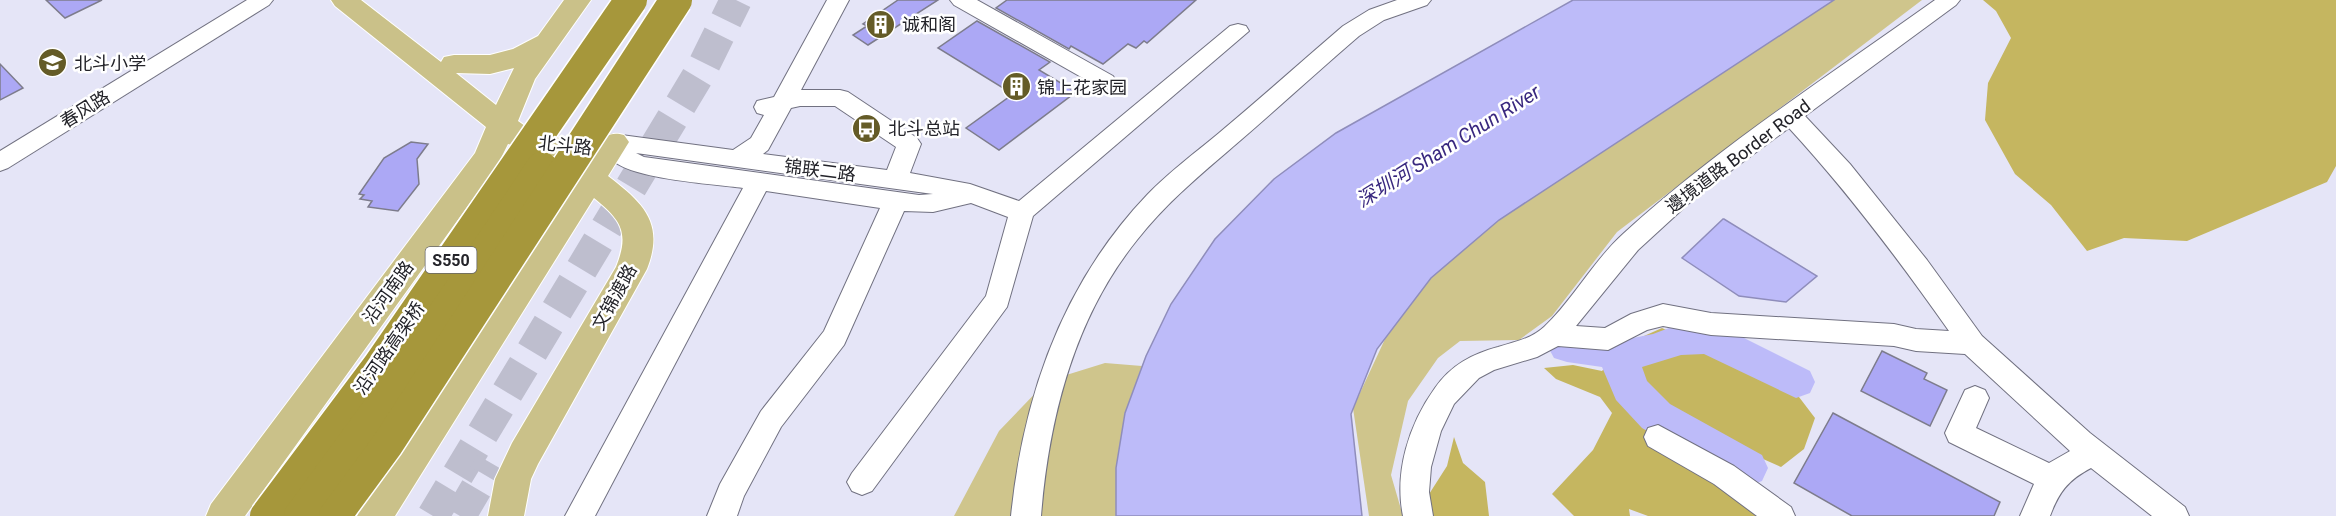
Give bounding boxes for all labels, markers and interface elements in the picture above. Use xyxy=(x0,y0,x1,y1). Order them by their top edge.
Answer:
building icon: 诚和阁 xyxy=(865,8,897,40)
place label: 诚和阁 xyxy=(902,14,956,35)
school or university icon: 北斗小学 xyxy=(37,47,69,79)
place label: 北斗小学 xyxy=(74,53,146,74)
building icon: 锦上花家园 xyxy=(1000,71,1032,103)
place label: 锦上花家园 xyxy=(1037,77,1127,98)
water label: 深圳河 Sham Chun River xyxy=(1352,79,1545,212)
street label: 春风路 xyxy=(57,86,113,132)
street label: 邊境道路 Border Road xyxy=(1662,95,1814,217)
bus stop icon: 北斗总站 xyxy=(851,112,883,144)
place label: 北斗总站 xyxy=(888,118,960,139)
street label: 北斗路 xyxy=(537,132,593,158)
street label: 锦联二路 xyxy=(783,155,857,185)
road number: S550 xyxy=(426,247,476,273)
street label: 沿河南路 xyxy=(358,257,418,327)
street label: 文锦渡路 xyxy=(587,260,641,334)
street label: 沿河路高架桥 xyxy=(349,298,429,398)

